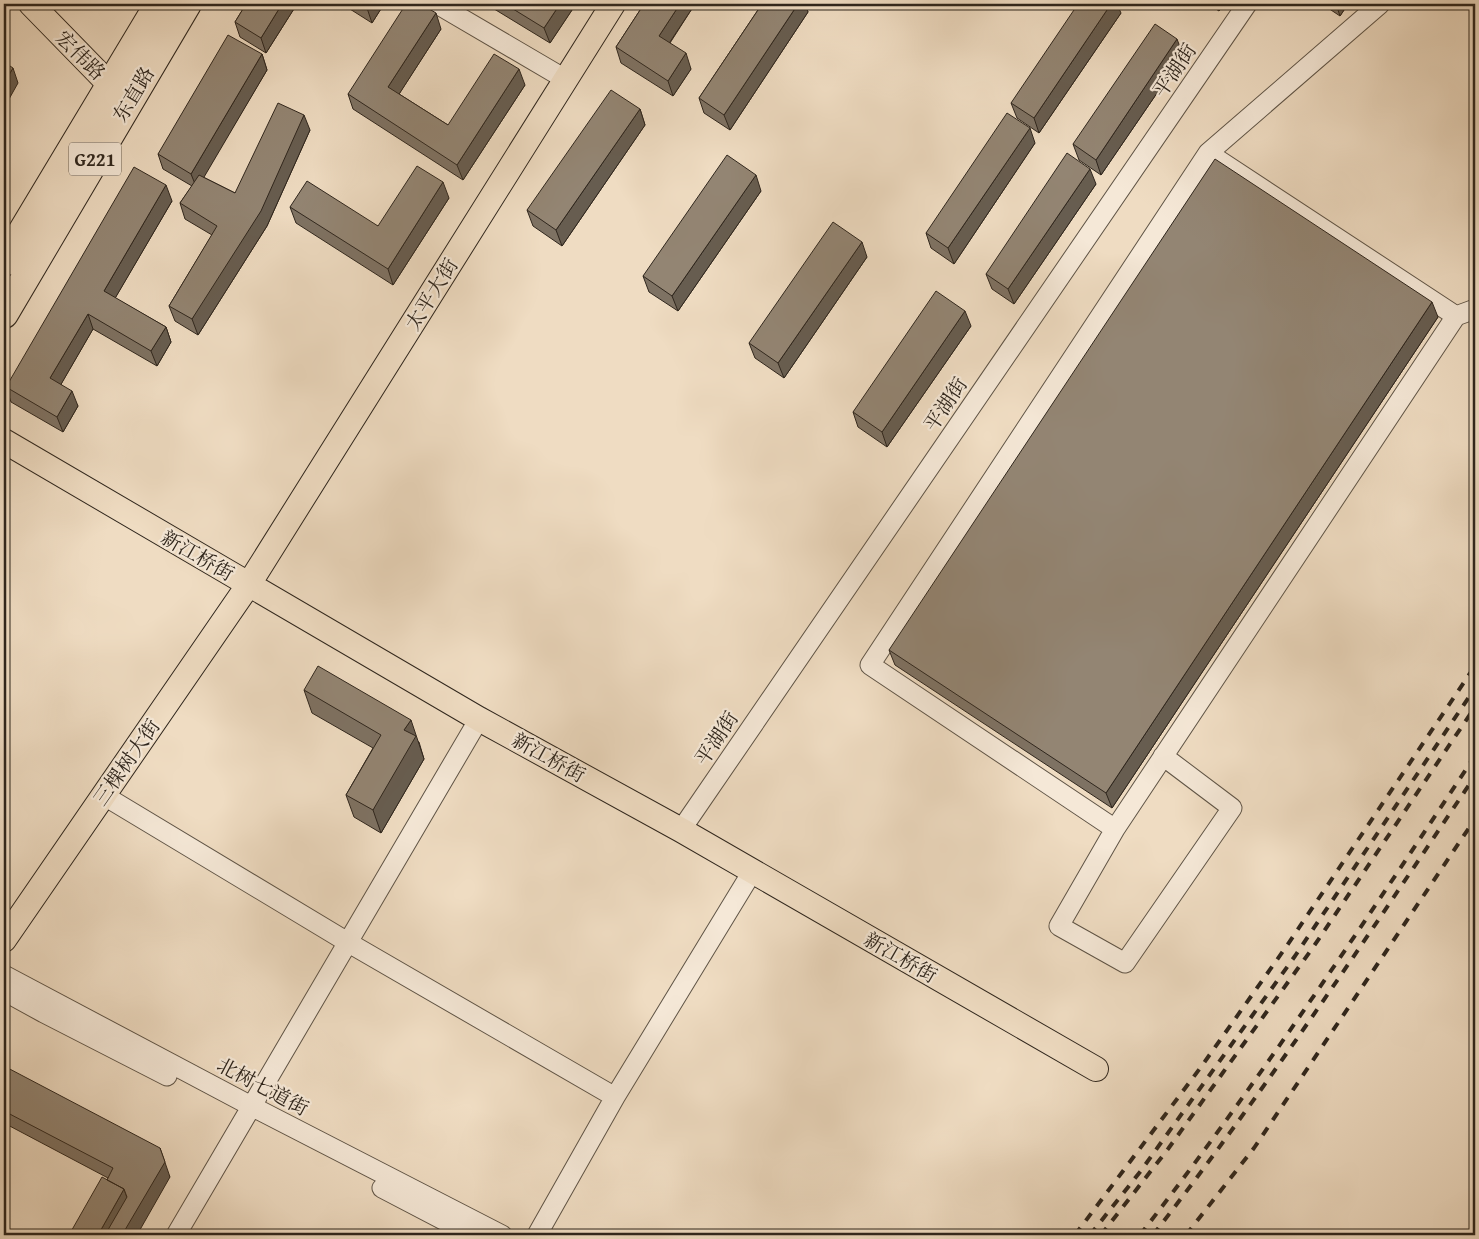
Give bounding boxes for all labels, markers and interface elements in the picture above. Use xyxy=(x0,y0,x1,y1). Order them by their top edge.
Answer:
street label: 宏伟路 xyxy=(50,24,112,86)
street label: 平湖街 xyxy=(1145,37,1203,103)
street label: 东直路 xyxy=(105,61,161,127)
road number: G221 xyxy=(69,142,121,176)
street label: 太平大街 xyxy=(398,252,464,336)
street label: 平湖街 xyxy=(916,371,974,437)
street label: 新江桥街 xyxy=(156,522,240,588)
street label: 平湖街 xyxy=(687,705,745,771)
street label: 三棵树大街 xyxy=(85,713,167,811)
street label: 新江桥街 xyxy=(507,725,591,789)
street label: 新江桥街 xyxy=(859,924,943,990)
street label: 北树七道街 xyxy=(212,1050,314,1122)

